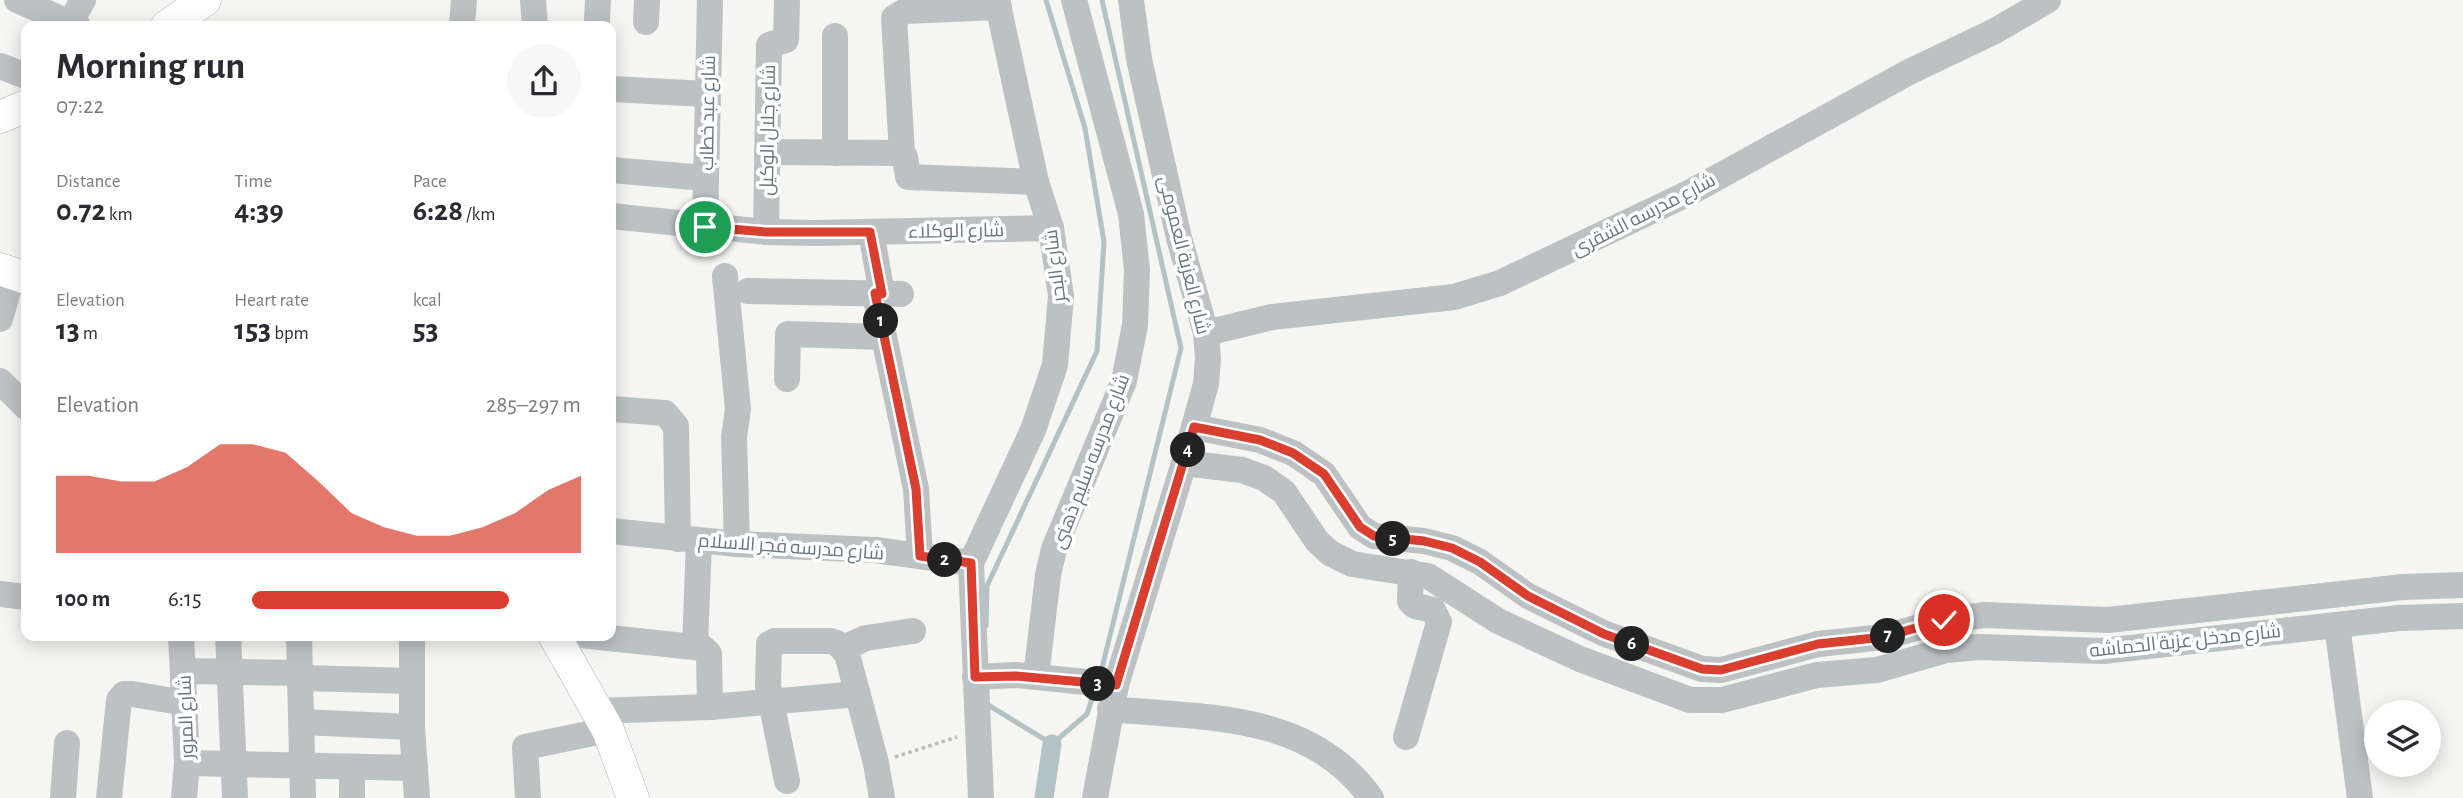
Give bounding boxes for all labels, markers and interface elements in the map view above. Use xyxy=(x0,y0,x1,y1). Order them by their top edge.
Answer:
button: share xyxy=(507,44,581,118)
text: Morning run xyxy=(56,48,245,86)
street label: شارع عبد خطاب xyxy=(697,55,722,171)
street label: شارع جلال الوكيل xyxy=(757,64,782,196)
text: 07:22 xyxy=(56,95,104,118)
street label: شارع مدرسه الشقرى xyxy=(1568,170,1720,262)
text: Distance xyxy=(56,172,120,191)
text: Time xyxy=(234,172,272,191)
text: Pace xyxy=(413,172,447,191)
street label: شارع العزبة العمومى xyxy=(1152,174,1213,337)
text: 0.72 xyxy=(56,196,106,226)
text: 4:39 xyxy=(234,196,284,226)
text: 6:28 xyxy=(413,196,463,226)
pin xyxy=(675,197,735,257)
text: km xyxy=(106,205,133,224)
text: /km xyxy=(463,205,495,224)
icon: arrive xyxy=(686,208,724,246)
street label: شارع الوكلاء xyxy=(908,220,1004,245)
street label: شارع البحر xyxy=(1041,228,1072,304)
text: Elevation xyxy=(56,291,125,310)
text: Heart rate xyxy=(234,291,309,310)
text: kcal xyxy=(413,291,442,310)
pin: 1 xyxy=(864,304,898,338)
text: 1 xyxy=(877,311,884,330)
text: 13 xyxy=(56,315,80,345)
text: 153 xyxy=(234,315,271,345)
text: 53 xyxy=(413,315,439,345)
text: m xyxy=(80,324,98,343)
text: bpm xyxy=(271,324,309,343)
street label: شارع مدرسه سليم ذهنى xyxy=(1048,371,1136,553)
text: Elevation xyxy=(56,394,139,417)
text: 285–297 m xyxy=(486,394,581,417)
pin: 4 xyxy=(1170,433,1206,468)
text: 4 xyxy=(1183,440,1192,459)
pin: 5 xyxy=(1376,522,1410,556)
text: 5 xyxy=(1388,529,1397,548)
street label: شارع مدرسه فجر الاسلام xyxy=(697,531,885,566)
pin: 2 xyxy=(928,542,962,578)
text: 2 xyxy=(940,550,949,569)
text: 100 m xyxy=(56,588,110,611)
text: 6:15 xyxy=(168,588,202,611)
pin xyxy=(1914,590,1974,650)
icon: check xyxy=(1925,601,1963,639)
pin: 7 xyxy=(1870,618,1906,654)
street label: شارع مدخل عزبة الحماشه xyxy=(2088,621,2282,664)
pin: 6 xyxy=(1614,626,1650,662)
text: 7 xyxy=(1883,626,1892,645)
text: 6 xyxy=(1627,634,1636,653)
pin: 3 xyxy=(1080,666,1116,702)
street label: شارع المرور xyxy=(175,674,200,760)
text: 3 xyxy=(1093,674,1102,693)
map controls xyxy=(2364,700,2441,777)
button: layers xyxy=(2364,700,2441,777)

